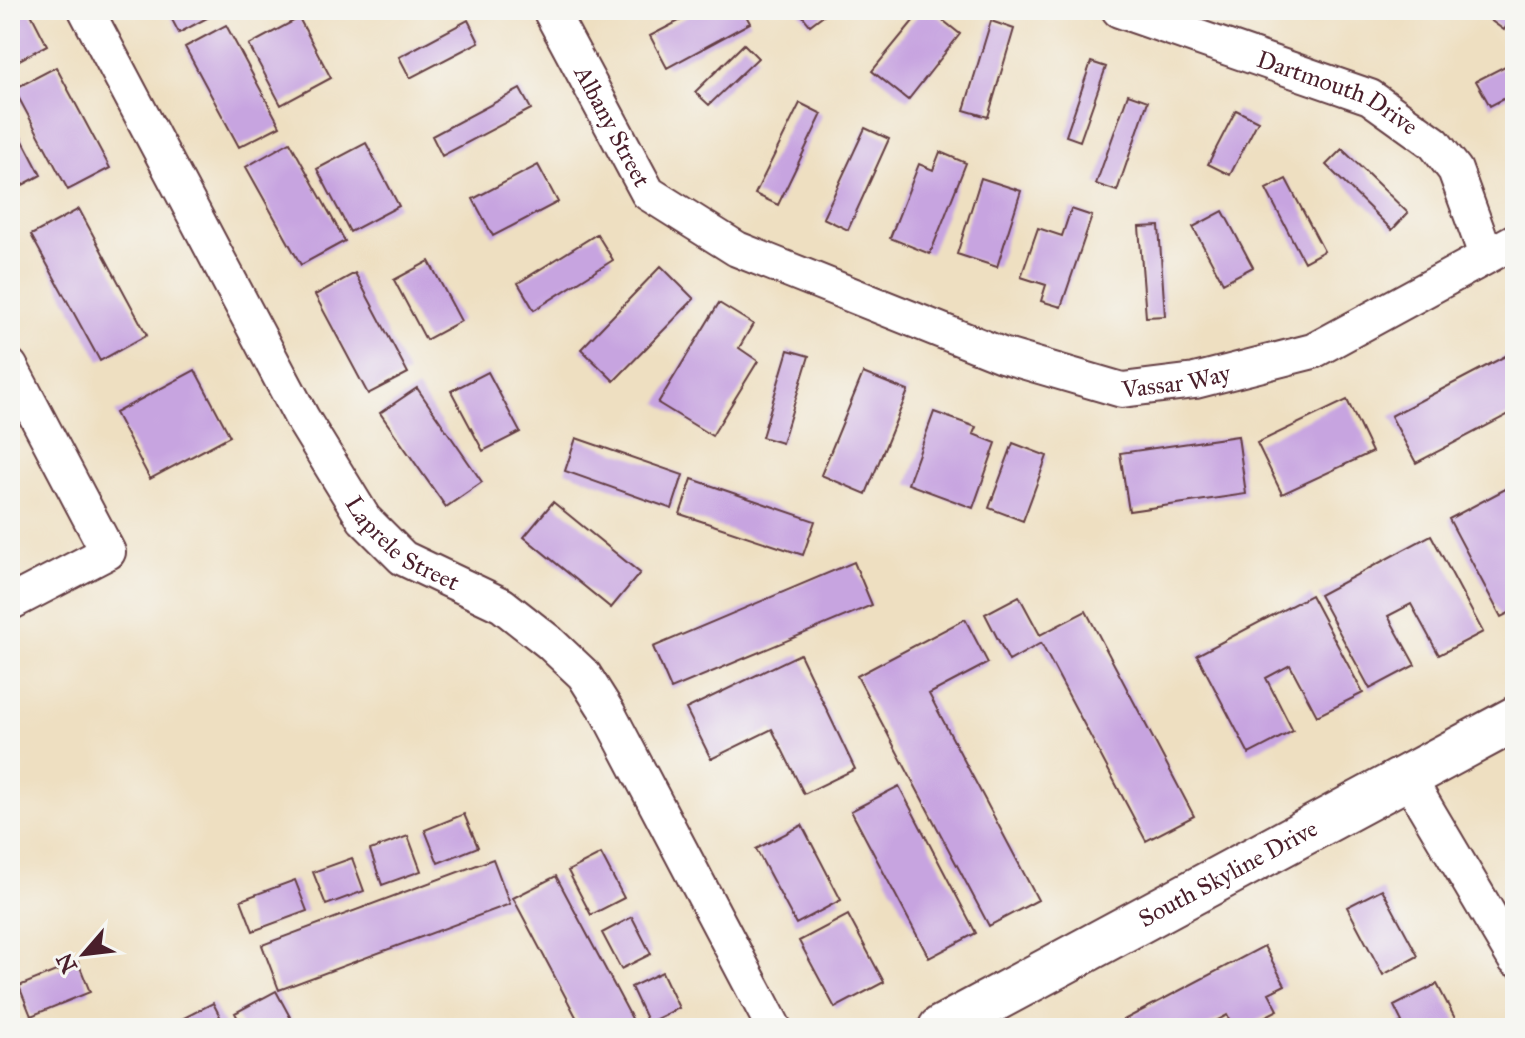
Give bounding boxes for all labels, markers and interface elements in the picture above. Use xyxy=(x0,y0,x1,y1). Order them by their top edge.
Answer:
street label: Dartmouth Drive xyxy=(1253,44,1424,142)
street label: Albany Street xyxy=(567,60,657,193)
street label: Vassar Way xyxy=(1119,357,1234,405)
street label: Laprele Street xyxy=(339,491,465,598)
street label: South Skyline Drive xyxy=(1133,813,1323,934)
north arrow xyxy=(44,914,124,994)
text: N xyxy=(50,948,83,978)

